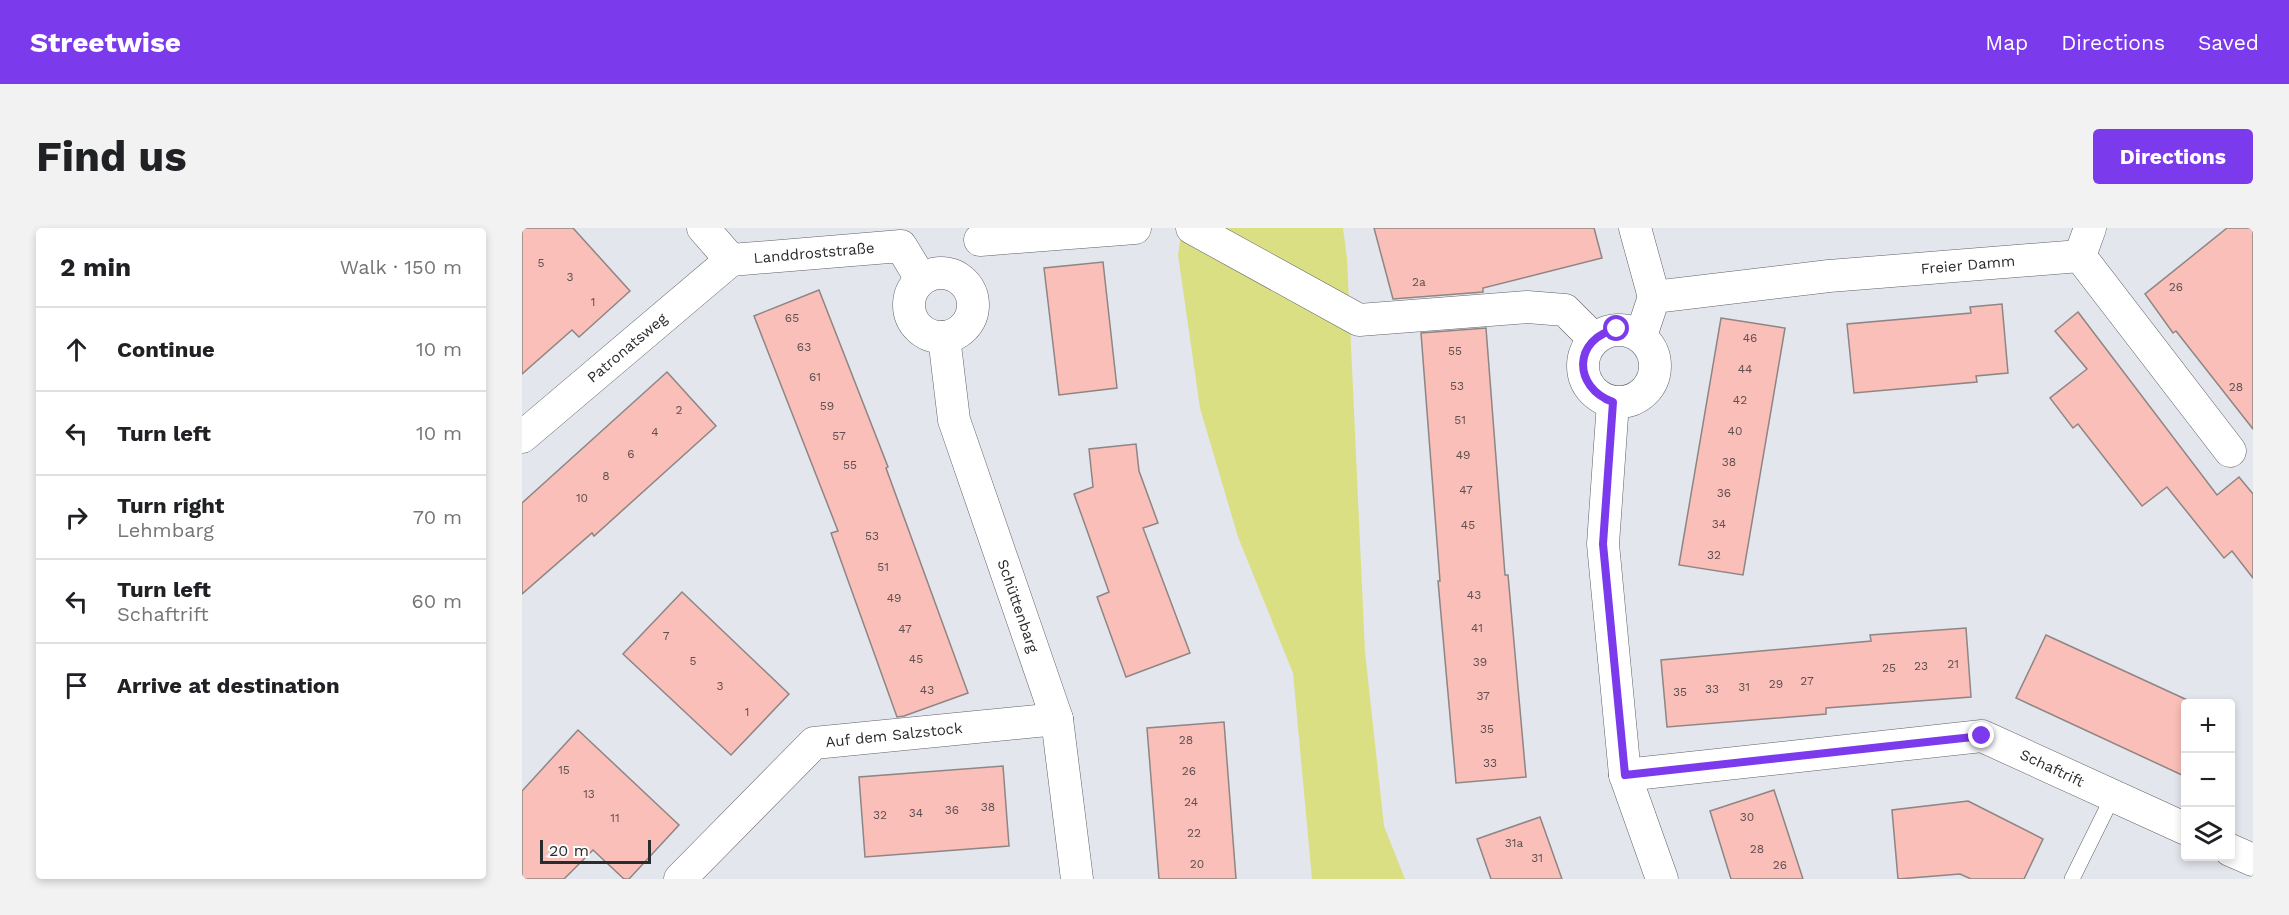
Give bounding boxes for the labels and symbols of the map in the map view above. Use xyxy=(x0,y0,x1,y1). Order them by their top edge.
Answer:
street label: Landdroststraße xyxy=(753,239,875,267)
street label: Freier Damm xyxy=(1920,252,2016,278)
house number: 5 xyxy=(538,256,545,270)
house number: 3 xyxy=(567,270,574,284)
house number: 2a xyxy=(1412,275,1426,289)
house number: 26 xyxy=(2169,280,2183,294)
house number: 1 xyxy=(591,295,595,309)
street label: Patronatsweg xyxy=(583,309,671,387)
house number: 65 xyxy=(785,311,799,325)
route start xyxy=(1603,315,1629,341)
house number: 46 xyxy=(1743,331,1757,345)
house number: 63 xyxy=(797,340,811,354)
house number: 55 xyxy=(1448,344,1462,358)
house number: 44 xyxy=(1738,362,1752,376)
house number: 61 xyxy=(809,370,821,384)
house number: 53 xyxy=(1450,379,1464,393)
house number: 28 xyxy=(2229,380,2243,394)
house number: 42 xyxy=(1733,393,1747,407)
house number: 59 xyxy=(820,399,834,413)
house number: 2 xyxy=(676,403,683,417)
house number: 51 xyxy=(1454,413,1466,427)
house number: 40 xyxy=(1728,424,1742,438)
house number: 4 xyxy=(651,425,659,439)
house number: 57 xyxy=(832,429,846,443)
house number: 6 xyxy=(627,447,635,461)
house number: 49 xyxy=(1456,448,1470,462)
house number: 38 xyxy=(1722,455,1736,469)
house number: 55 xyxy=(843,458,857,472)
house number: 8 xyxy=(602,469,610,483)
house number: 47 xyxy=(1459,483,1473,497)
house number: 36 xyxy=(1717,486,1731,500)
house number: 10 xyxy=(576,491,588,505)
house number: 34 xyxy=(1712,517,1726,531)
house number: 45 xyxy=(1461,518,1475,532)
house number: 53 xyxy=(865,529,879,543)
house number: 32 xyxy=(1707,548,1721,562)
street label: Schüttenbarg xyxy=(994,557,1042,655)
house number: 51 xyxy=(877,560,889,574)
house number: 43 xyxy=(1467,588,1481,602)
house number: 49 xyxy=(887,591,901,605)
house number: 41 xyxy=(1471,621,1483,635)
house number: 47 xyxy=(898,622,912,636)
house number: 7 xyxy=(663,629,670,643)
house number: 45 xyxy=(909,652,923,666)
house number: 5 xyxy=(690,654,697,668)
house number: 39 xyxy=(1473,655,1487,669)
house number: 21 xyxy=(1947,657,1959,671)
house number: 23 xyxy=(1914,659,1928,673)
house number: 25 xyxy=(1882,661,1896,675)
house number: 27 xyxy=(1800,674,1814,688)
house number: 29 xyxy=(1769,677,1783,691)
house number: 3 xyxy=(717,679,724,693)
house number: 31 xyxy=(1738,680,1750,694)
house number: 33 xyxy=(1705,682,1719,696)
house number: 43 xyxy=(920,683,934,697)
house number: 35 xyxy=(1673,685,1687,699)
house number: 37 xyxy=(1476,689,1490,703)
house number: 1 xyxy=(745,705,749,719)
street label: Auf dem Salzstock xyxy=(825,719,964,751)
house number: 35 xyxy=(1480,722,1494,736)
route end xyxy=(1968,722,1994,748)
house number: 28 xyxy=(1179,733,1193,747)
street label: Schaftrift xyxy=(2017,745,2088,791)
house number: 33 xyxy=(1483,756,1497,770)
house number: 15 xyxy=(558,763,570,777)
house number: 26 xyxy=(1182,764,1196,778)
house number: 13 xyxy=(583,787,595,801)
house number: 24 xyxy=(1184,795,1198,809)
house number: 38 xyxy=(981,800,995,814)
house number: 36 xyxy=(945,803,959,817)
house number: 34 xyxy=(909,806,923,820)
house number: 32 xyxy=(873,808,887,822)
house number: 30 xyxy=(1740,810,1754,824)
house number: 11 xyxy=(610,811,620,825)
house number: 22 xyxy=(1187,826,1201,840)
house number: 31a xyxy=(1505,836,1523,850)
scale bar xyxy=(540,837,651,864)
house number: 28 xyxy=(1750,842,1764,856)
house number: 31 xyxy=(1531,851,1543,865)
house number: 20 xyxy=(1190,857,1204,871)
house number: 26 xyxy=(1773,858,1787,872)

